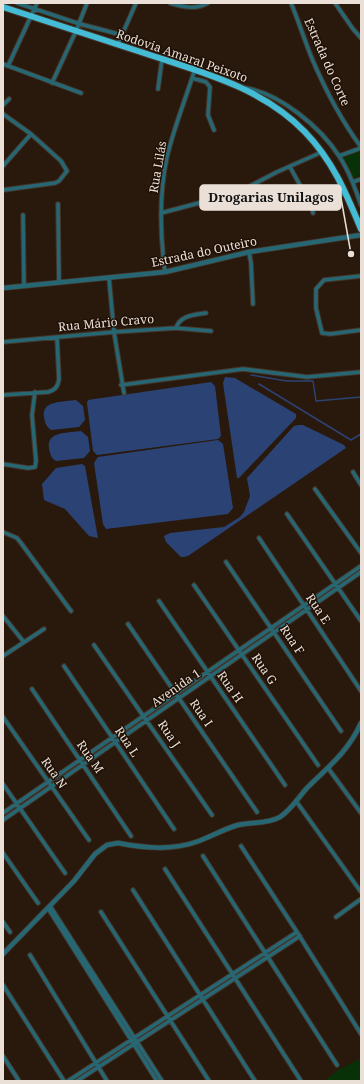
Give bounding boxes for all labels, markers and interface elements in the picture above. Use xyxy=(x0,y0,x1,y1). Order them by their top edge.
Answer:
street label: Estrada do Corte xyxy=(300,15,354,108)
street label: Rodovia Amaral Peixoto xyxy=(114,25,250,86)
street label: Rua Lilás xyxy=(145,140,170,194)
callout: Drogarias Unilagos xyxy=(200,185,341,210)
text: Drogarias Unilagos xyxy=(208,188,334,206)
street label: Estrada do Outeiro xyxy=(150,232,258,271)
street label: Rua Mário Cravo xyxy=(57,310,155,335)
street label: Rua E xyxy=(302,590,335,627)
street label: Rua F xyxy=(276,622,309,658)
street label: Rua G xyxy=(248,650,281,688)
street label: Avenida 1 xyxy=(148,664,204,711)
street label: Rua H xyxy=(213,668,248,706)
street label: Rua I xyxy=(186,696,217,730)
street label: Rua J xyxy=(154,717,185,751)
street label: Rua L xyxy=(111,723,144,760)
street label: Rua M xyxy=(73,737,108,777)
street label: Rua N xyxy=(38,754,71,792)

